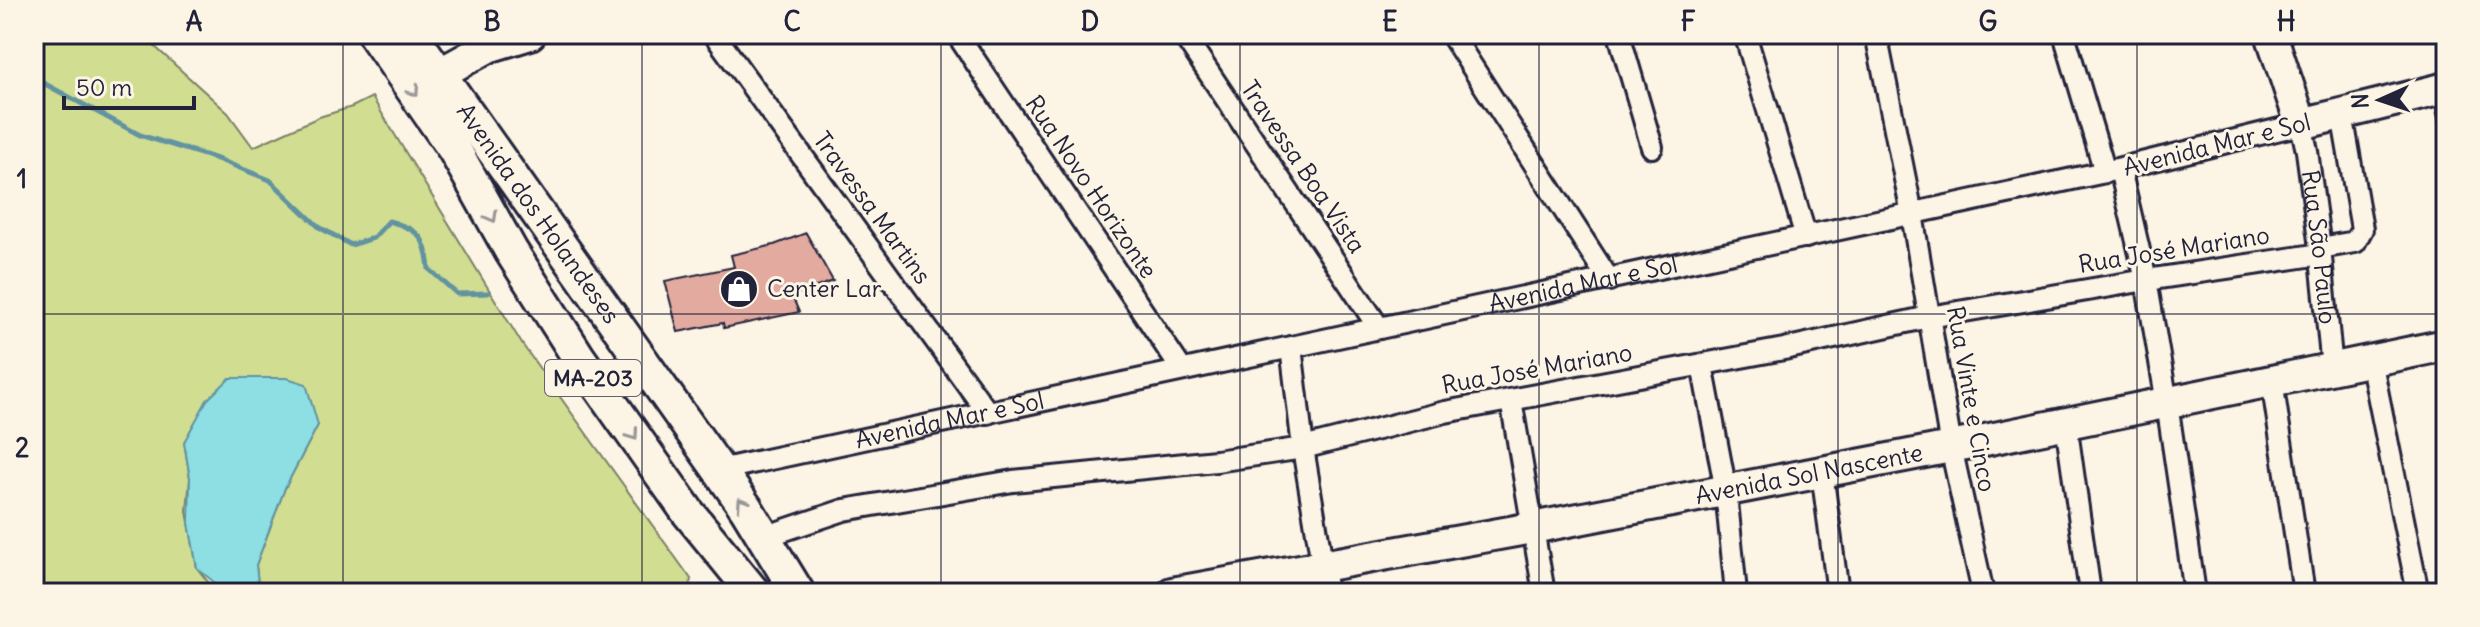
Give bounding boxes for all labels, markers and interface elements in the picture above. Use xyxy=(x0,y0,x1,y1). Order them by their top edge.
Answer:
text: A xyxy=(186,5,203,38)
text: B xyxy=(483,5,501,38)
text: C xyxy=(783,5,801,38)
text: D xyxy=(1081,5,1099,38)
text: E xyxy=(1382,5,1398,38)
text: F xyxy=(1681,5,1696,38)
text: G xyxy=(1979,5,1998,38)
text: H xyxy=(2277,5,2295,38)
scale bar xyxy=(64,60,194,110)
north arrow xyxy=(2340,60,2420,140)
text: 50 m xyxy=(76,72,132,102)
street label: Travessa Boa Vista xyxy=(1235,74,1373,258)
one-way arrow xyxy=(404,83,419,97)
street label: Rua Novo Horizonte xyxy=(1019,89,1164,284)
text: N xyxy=(2346,93,2374,109)
street label: Avenida dos Holandeses xyxy=(451,97,627,329)
street label: Avenida Mar e Sol xyxy=(2120,106,2314,182)
street label: Travessa Martins xyxy=(807,125,938,289)
text: 1 xyxy=(17,162,27,195)
street label: Rua São Paulo xyxy=(2296,168,2344,326)
one-way arrow xyxy=(482,208,498,223)
street label: Rua José Mariano xyxy=(2076,219,2271,279)
street label: Avenida Mar e Sol xyxy=(1486,248,1680,318)
shop icon: Center Lar xyxy=(718,268,760,310)
place label: Center Lar xyxy=(767,273,882,303)
street label: Rua Vinte e Cinco xyxy=(1941,304,2003,494)
street label: Rua José Mariano xyxy=(1439,336,1634,400)
road number: MA-203 xyxy=(545,360,641,396)
street label: Avenida Mar e Sol xyxy=(852,385,1047,454)
one-way arrow xyxy=(623,426,638,441)
text: 2 xyxy=(15,431,29,464)
street label: Avenida Sol Nascente xyxy=(1693,437,1925,510)
one-way arrow xyxy=(737,497,752,511)

